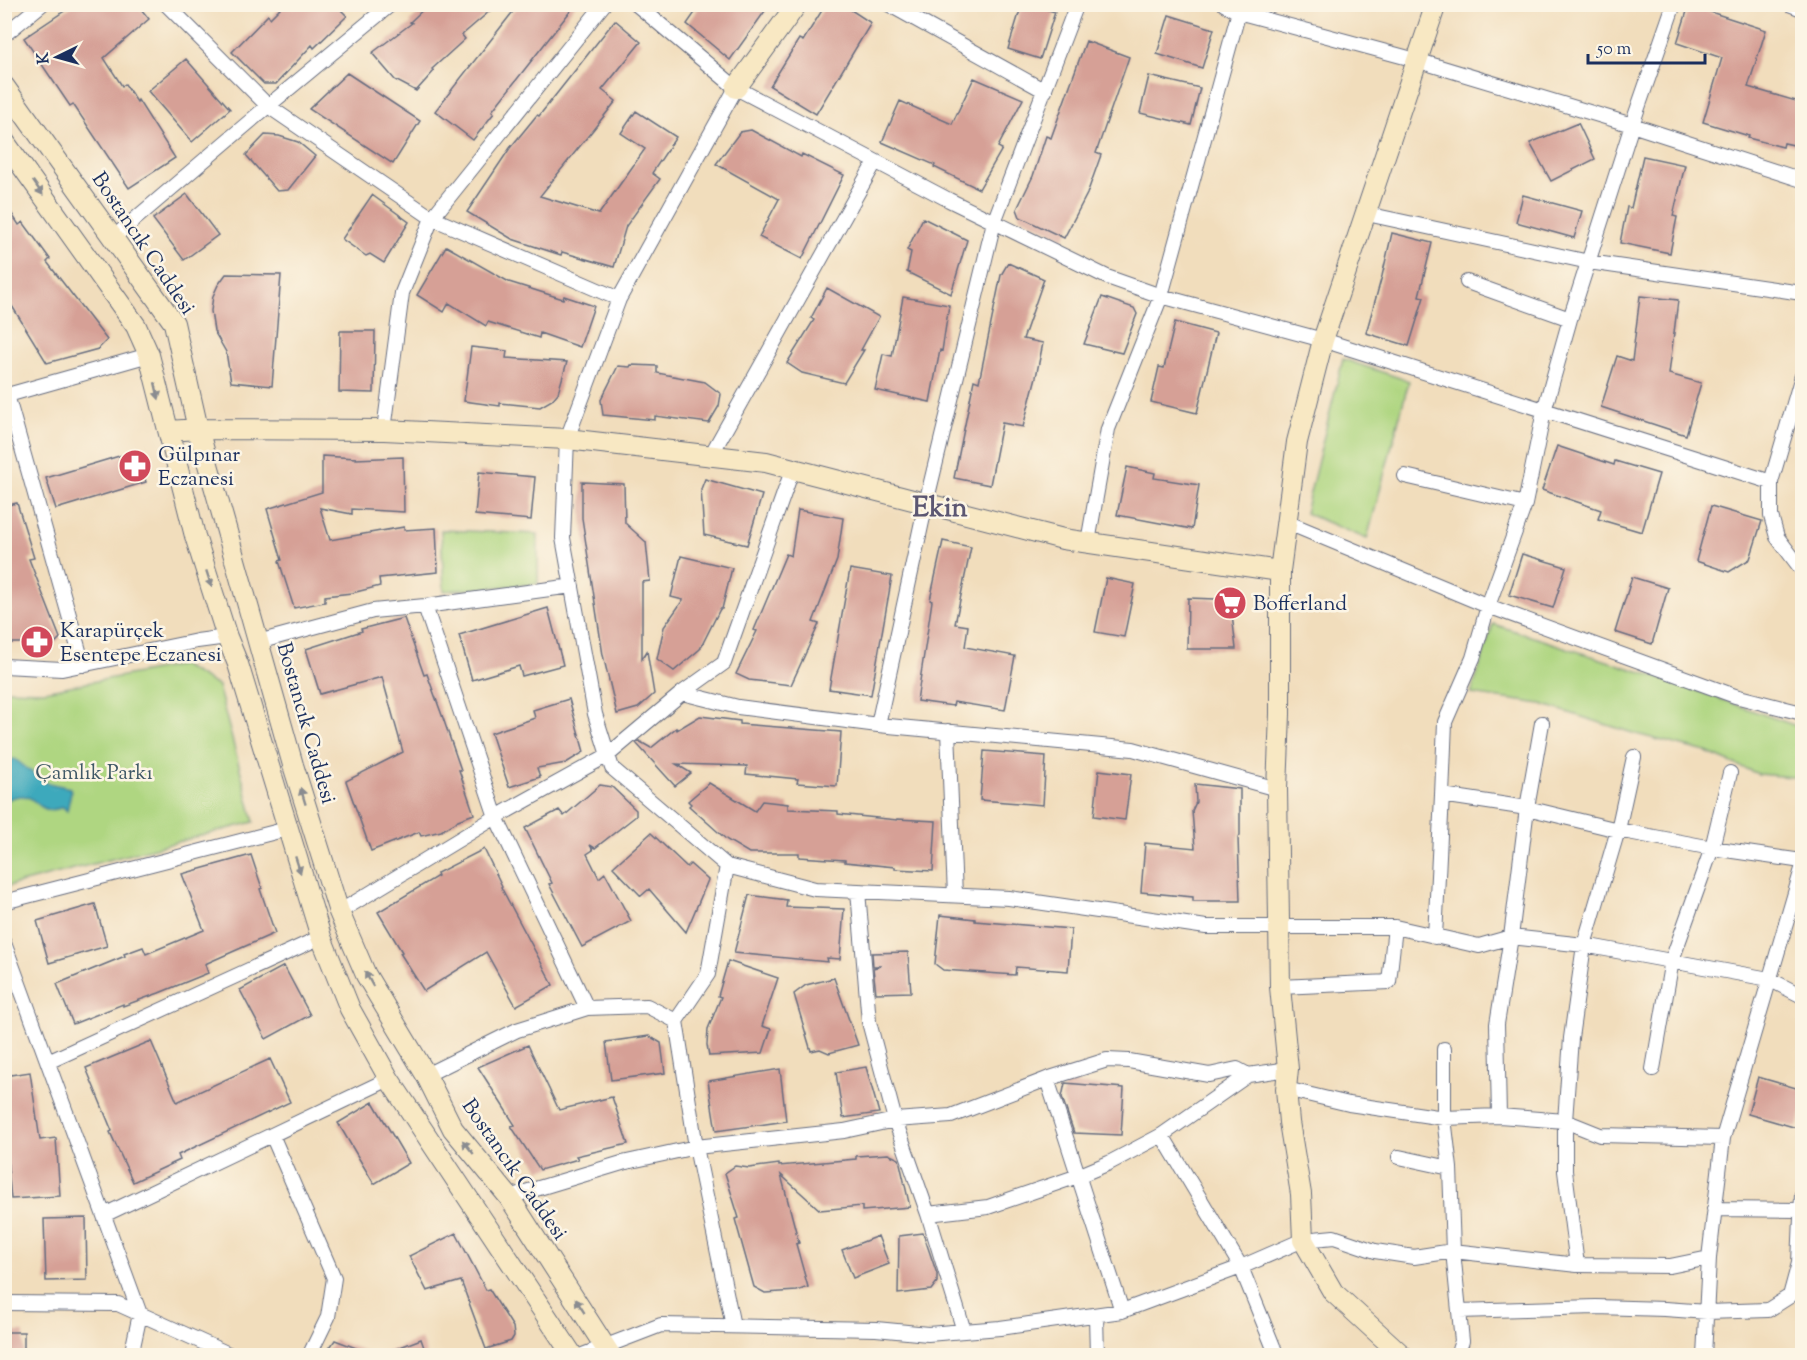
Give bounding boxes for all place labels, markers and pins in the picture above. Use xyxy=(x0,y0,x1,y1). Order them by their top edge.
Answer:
place label: Gülpınar Eczanesi xyxy=(158,441,240,495)
pharmacy icon: Gülpınar Eczanesi xyxy=(117,448,153,484)
supermarket icon: Bofferland xyxy=(1212,585,1248,621)
place label: Bofferland xyxy=(1253,590,1347,620)
place label: Karapürçek Esentepe Eczanesi xyxy=(60,617,222,671)
pharmacy icon: Karapürçek Esentepe Eczanesi xyxy=(19,624,55,660)

